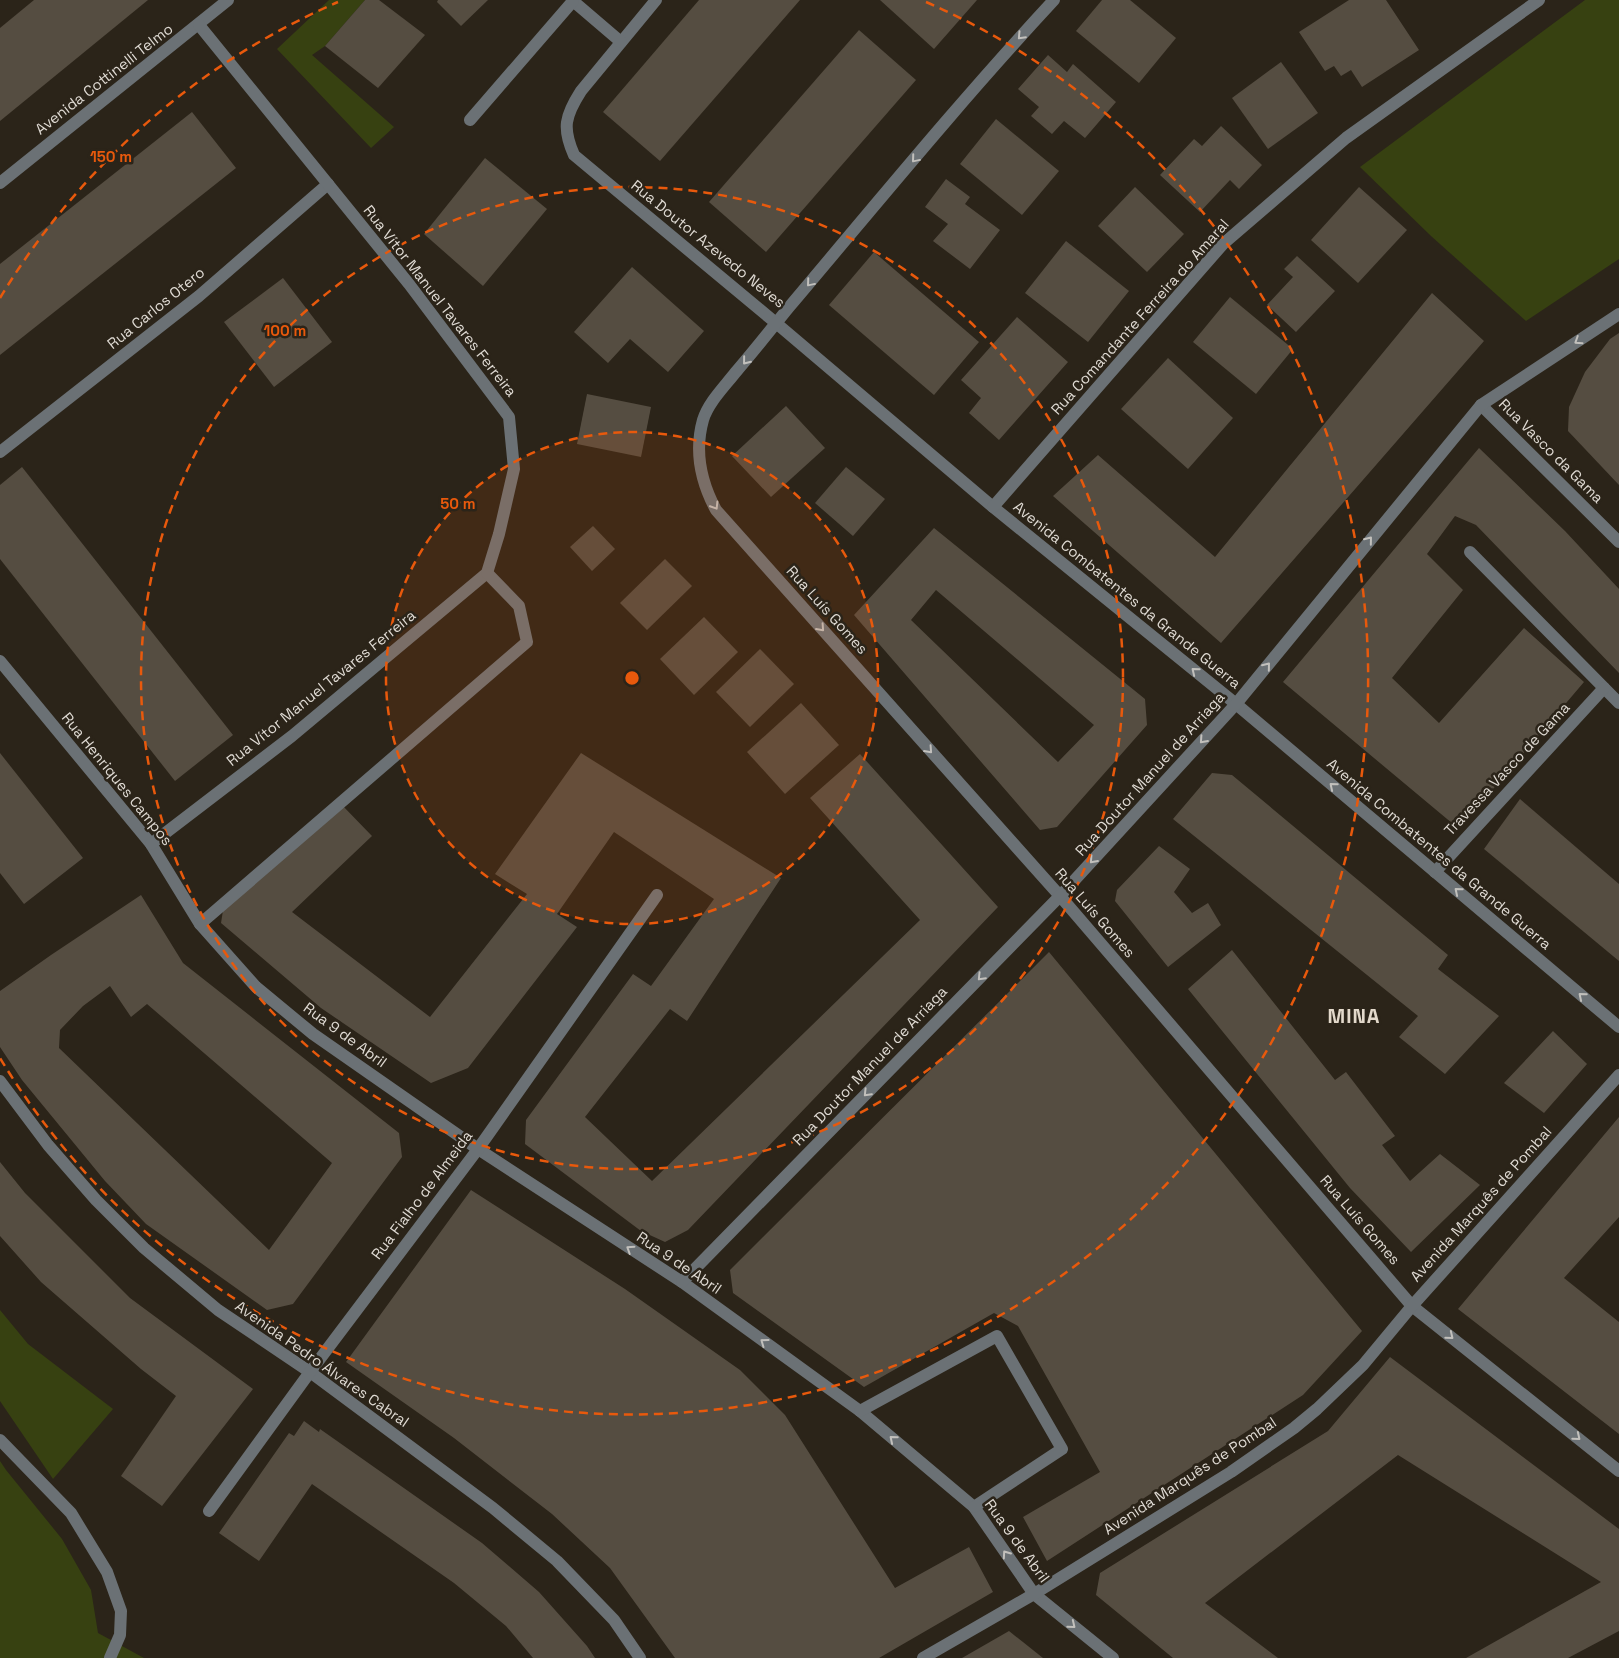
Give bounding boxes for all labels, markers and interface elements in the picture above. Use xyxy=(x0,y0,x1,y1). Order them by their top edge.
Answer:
street label: Avenida Cottinelli Telmo xyxy=(31,19,176,138)
one-way arrow xyxy=(1018,30,1027,39)
text: 150 m xyxy=(90,147,132,166)
one-way arrow xyxy=(912,153,920,162)
street label: Rua Doutor Azevedo Neves xyxy=(627,176,789,312)
street label: Rua Vítor Manuel Tavares Ferreira xyxy=(360,201,521,401)
street label: Rua Comandante Ferreira do Amaral xyxy=(1047,215,1233,419)
street label: Rua Carlos Otero xyxy=(103,262,208,353)
one-way arrow xyxy=(807,277,816,286)
text: 100 m xyxy=(264,321,306,340)
one-way arrow xyxy=(1575,335,1584,344)
one-way arrow xyxy=(743,355,751,364)
street label: Rua Vasco da Gama xyxy=(1495,394,1608,507)
text: 50 m xyxy=(440,494,476,513)
street label: Avenida Combatentes da Grande Guerra xyxy=(1010,497,1245,693)
one-way arrow xyxy=(708,500,718,509)
one-way arrow xyxy=(1364,537,1372,546)
street label: Rua Luís Gomes xyxy=(783,561,872,658)
street label: Rua Vítor Manuel Tavares Ferreira xyxy=(222,605,419,770)
one-way arrow xyxy=(815,623,824,632)
one-way arrow xyxy=(1261,663,1269,672)
centre of rings xyxy=(623,669,641,687)
one-way arrow xyxy=(1192,669,1201,677)
street label: Rua Doutor Manuel de Arriaga xyxy=(1071,687,1229,860)
street label: Travessa Vasco de Gama xyxy=(1440,698,1574,839)
street label: Rua Henriques Campos xyxy=(58,708,177,849)
one-way arrow xyxy=(1200,734,1209,743)
one-way arrow xyxy=(923,744,932,753)
street label: Avenida Combatentes da Grande Guerra xyxy=(1323,754,1556,954)
one-way arrow xyxy=(1330,783,1339,792)
one-way arrow xyxy=(1090,854,1099,863)
street label: Rua Luís Gomes xyxy=(1051,864,1140,962)
one-way arrow xyxy=(1454,888,1463,897)
one-way arrow xyxy=(977,971,986,980)
street label: Rua Doutor Manuel de Arriaga xyxy=(788,982,951,1149)
one-way arrow xyxy=(1578,993,1587,1002)
street label: Rua 9 de Abril xyxy=(300,998,391,1071)
district label: MINA xyxy=(1328,1003,1381,1029)
one-way arrow xyxy=(864,1087,873,1096)
street label: Avenida Marquês de Pombal xyxy=(1406,1122,1555,1285)
street label: Rua Fialho de Almeida xyxy=(367,1126,477,1263)
street label: Rua Luís Gomes xyxy=(1316,1171,1405,1269)
street label: Rua 9 de Abril xyxy=(633,1227,725,1298)
one-way arrow xyxy=(627,1246,636,1255)
street label: Avenida Pedro Álvares Cabral xyxy=(232,1296,413,1431)
one-way arrow xyxy=(1444,1330,1453,1338)
one-way arrow xyxy=(761,1339,770,1347)
street label: Avenida Marquês de Pombal xyxy=(1100,1412,1280,1539)
one-way arrow xyxy=(1571,1432,1580,1440)
one-way arrow xyxy=(890,1436,899,1445)
street label: Rua 9 de Abril xyxy=(981,1495,1054,1586)
one-way arrow xyxy=(1003,1550,1012,1560)
one-way arrow xyxy=(1066,1619,1075,1627)

